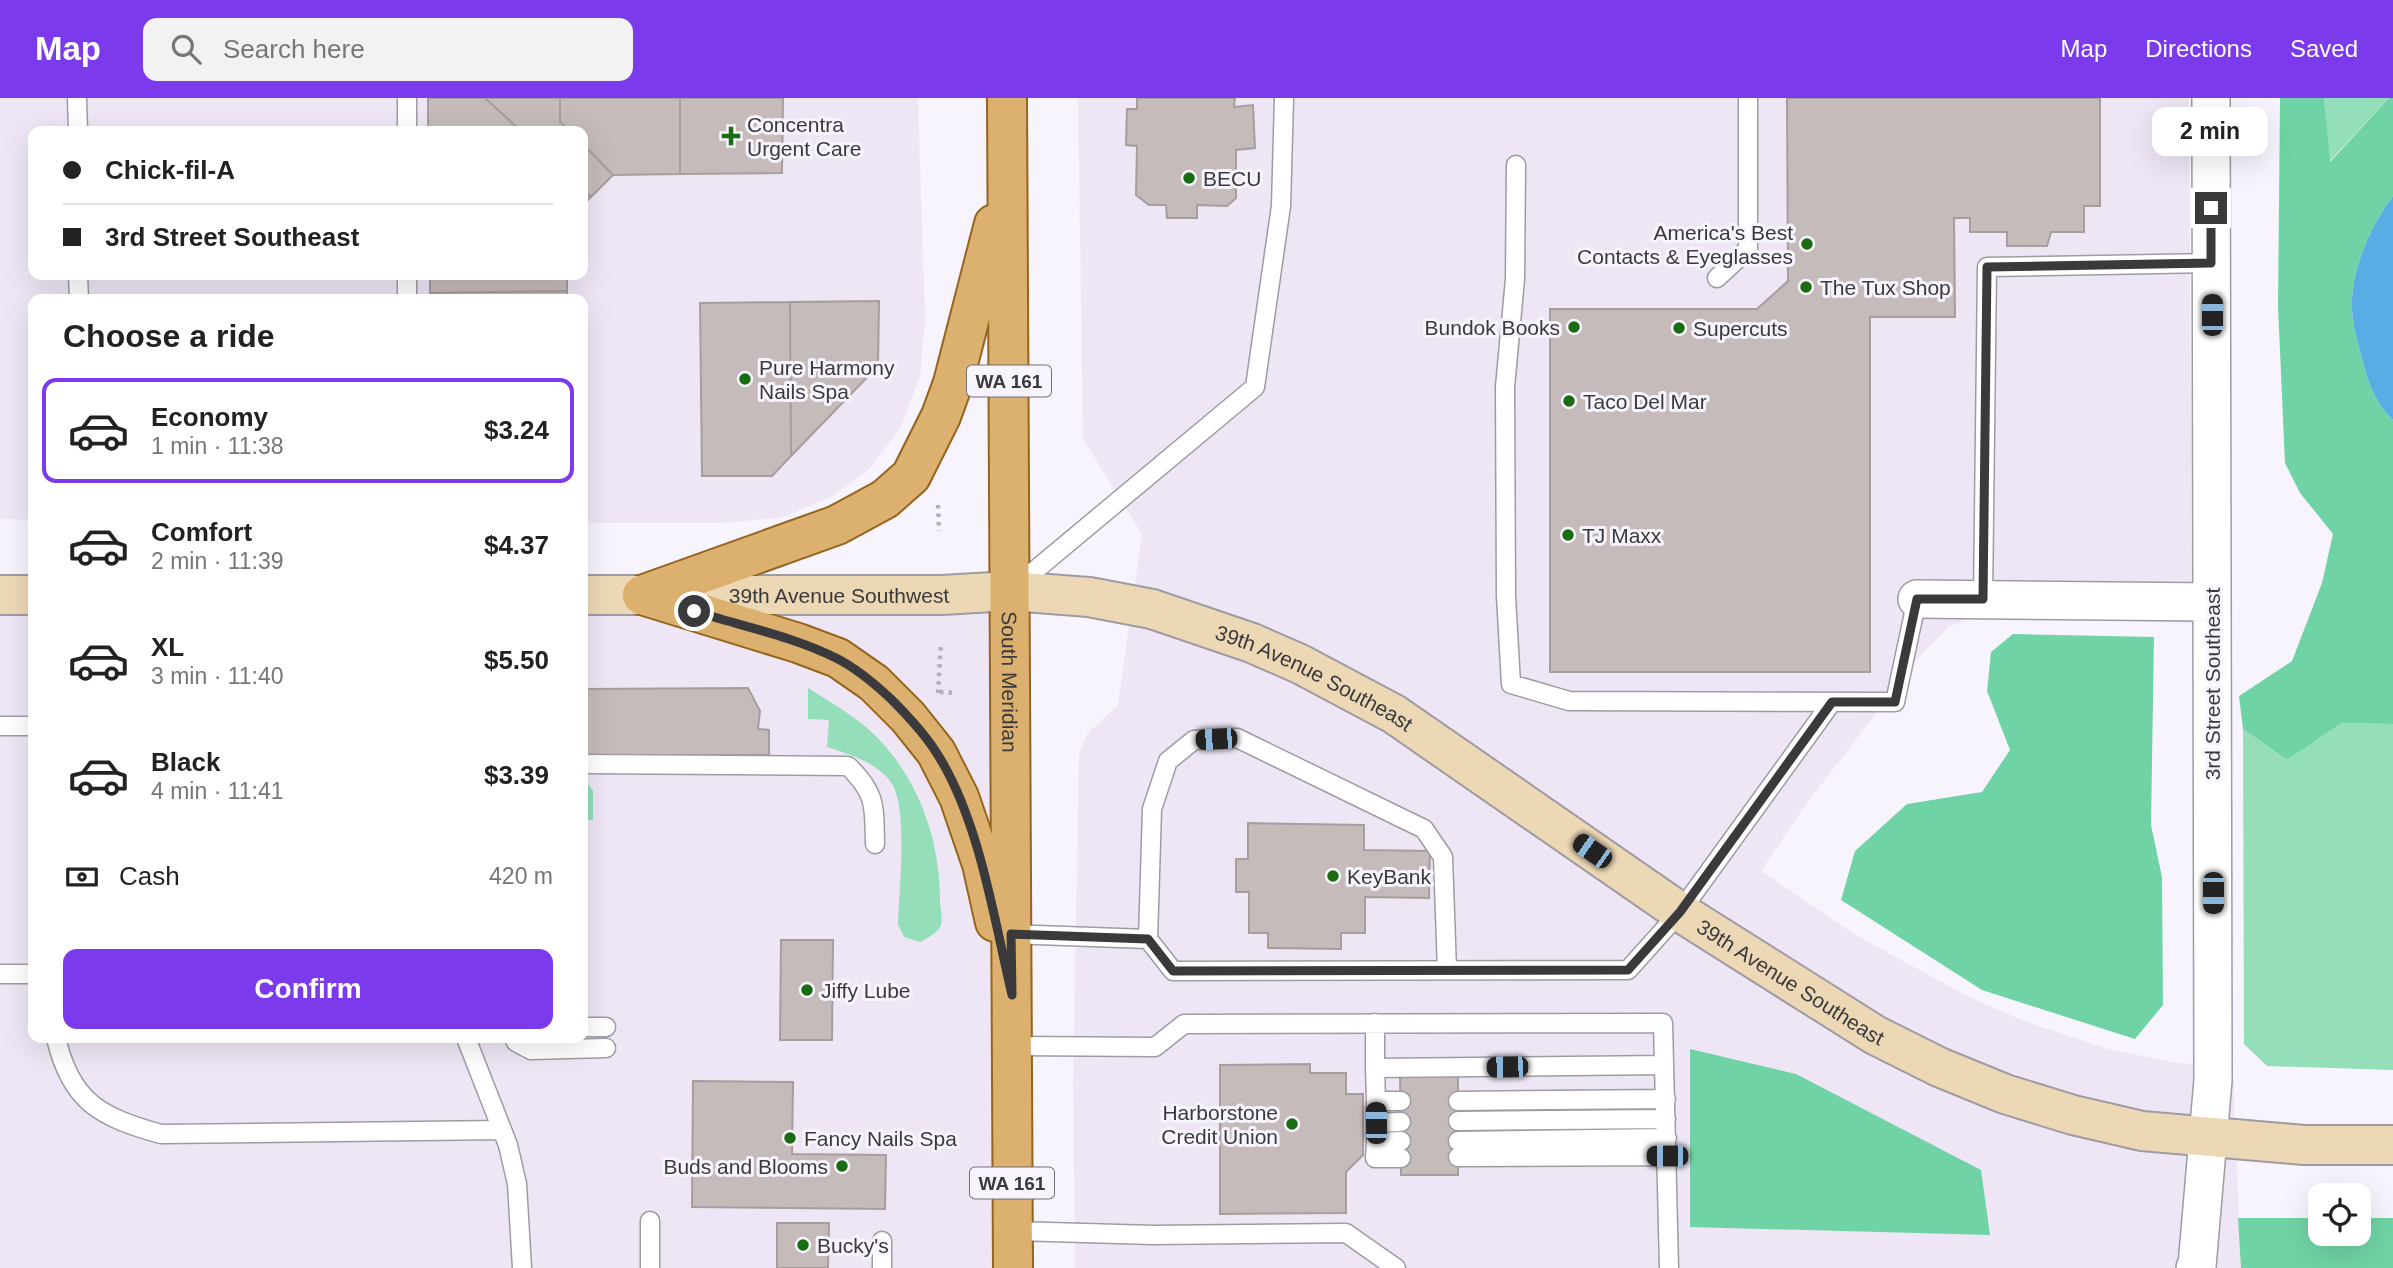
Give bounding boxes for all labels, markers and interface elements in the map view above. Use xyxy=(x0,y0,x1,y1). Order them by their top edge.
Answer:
search box xyxy=(143,18,633,81)
text: Map xyxy=(35,30,101,67)
icon: search xyxy=(167,30,205,68)
text: Search here xyxy=(223,34,365,64)
text: Map xyxy=(2061,35,2107,62)
text: Directions xyxy=(2145,35,2252,62)
text: Saved xyxy=(2290,35,2358,62)
callout: 2 min xyxy=(2153,106,2269,155)
place label: Concentra Urgent Care xyxy=(747,113,861,160)
text: 2 min xyxy=(2180,118,2240,144)
marker: Concentra Urgent Care xyxy=(721,126,741,146)
text: Chick-fil-A xyxy=(105,155,235,185)
place label: BECU xyxy=(1203,167,1261,190)
marker: BECU xyxy=(1181,170,1197,186)
route end xyxy=(2195,192,2227,224)
place label: America's Best Contacts & Eyeglasses xyxy=(1577,221,1793,268)
text: 3rd Street Southeast xyxy=(105,222,359,252)
marker: America's Best Contacts & Eyeglasses xyxy=(1799,236,1815,252)
place label: The Tux Shop xyxy=(1820,276,1951,299)
marker: The Tux Shop xyxy=(1798,279,1814,295)
car xyxy=(2202,294,2223,336)
place label: Bundok Books xyxy=(1425,316,1560,339)
place label: Supercuts xyxy=(1693,317,1788,340)
text: Choose a ride xyxy=(63,318,275,354)
marker: Bundok Books xyxy=(1566,319,1582,335)
marker: Supercuts xyxy=(1671,320,1687,336)
place label: Pure Harmony Nails Spa xyxy=(759,356,895,403)
road number: WA 161 xyxy=(967,366,1051,396)
marker: Pure Harmony Nails Spa xyxy=(737,371,753,387)
place label: Taco Del Mar xyxy=(1583,390,1707,413)
marker: Taco Del Mar xyxy=(1561,393,1577,409)
icon: car xyxy=(67,399,130,462)
text: Economy xyxy=(151,402,268,432)
text: $3.24 xyxy=(484,415,549,445)
text: 1 min · 11:38 xyxy=(151,433,284,459)
icon: car xyxy=(67,514,130,577)
text: Comfort xyxy=(151,517,252,547)
place label: TJ Maxx xyxy=(1582,524,1662,547)
marker: TJ Maxx xyxy=(1560,527,1576,543)
text: $4.37 xyxy=(484,530,549,560)
text: 2 min · 11:39 xyxy=(151,548,284,574)
street label: 39th Avenue Southwest xyxy=(729,583,950,607)
street label: 3rd Street Southeast xyxy=(2201,588,2224,780)
route start xyxy=(678,595,710,627)
street label: South Meridian xyxy=(998,611,1022,753)
street label: 39th Avenue Southeast xyxy=(1213,620,1418,735)
icon: car xyxy=(67,629,130,692)
text: XL xyxy=(151,632,184,662)
text: $5.50 xyxy=(484,645,549,675)
text: 3 min · 11:40 xyxy=(151,663,284,689)
car xyxy=(1195,727,1238,751)
icon: car xyxy=(67,744,130,807)
text: Black xyxy=(151,747,220,777)
text: $3.39 xyxy=(484,760,549,790)
text: 4 min · 11:41 xyxy=(151,778,284,804)
car xyxy=(1569,830,1616,872)
icon: cash xyxy=(63,858,101,896)
text: Cash xyxy=(119,861,180,891)
text: 420 m xyxy=(489,863,553,889)
place label: KeyBank xyxy=(1347,865,1432,888)
marker: KeyBank xyxy=(1325,868,1341,884)
car xyxy=(2203,872,2224,914)
street label: 39th Avenue Southeast xyxy=(1693,914,1888,1049)
button: Confirm xyxy=(63,949,553,1029)
place label: Jiffy Lube xyxy=(821,979,911,1002)
marker: Jiffy Lube xyxy=(799,982,815,998)
car xyxy=(1486,1056,1529,1078)
place label: Harborstone Credit Union xyxy=(1161,1101,1278,1148)
car xyxy=(1366,1102,1387,1144)
marker: Harborstone Credit Union xyxy=(1284,1116,1300,1132)
place label: Fancy Nails Spa xyxy=(804,1127,957,1150)
marker: Fancy Nails Spa xyxy=(782,1130,798,1146)
car xyxy=(1647,1146,1689,1167)
place label: Buds and Blooms xyxy=(663,1155,828,1178)
marker: Buds and Blooms xyxy=(834,1158,850,1174)
road number: WA 161 xyxy=(970,1168,1054,1198)
map controls xyxy=(2308,1183,2371,1246)
button: locate xyxy=(2308,1183,2371,1246)
place label: Bucky's xyxy=(817,1234,889,1257)
marker: Bucky's xyxy=(795,1237,811,1253)

